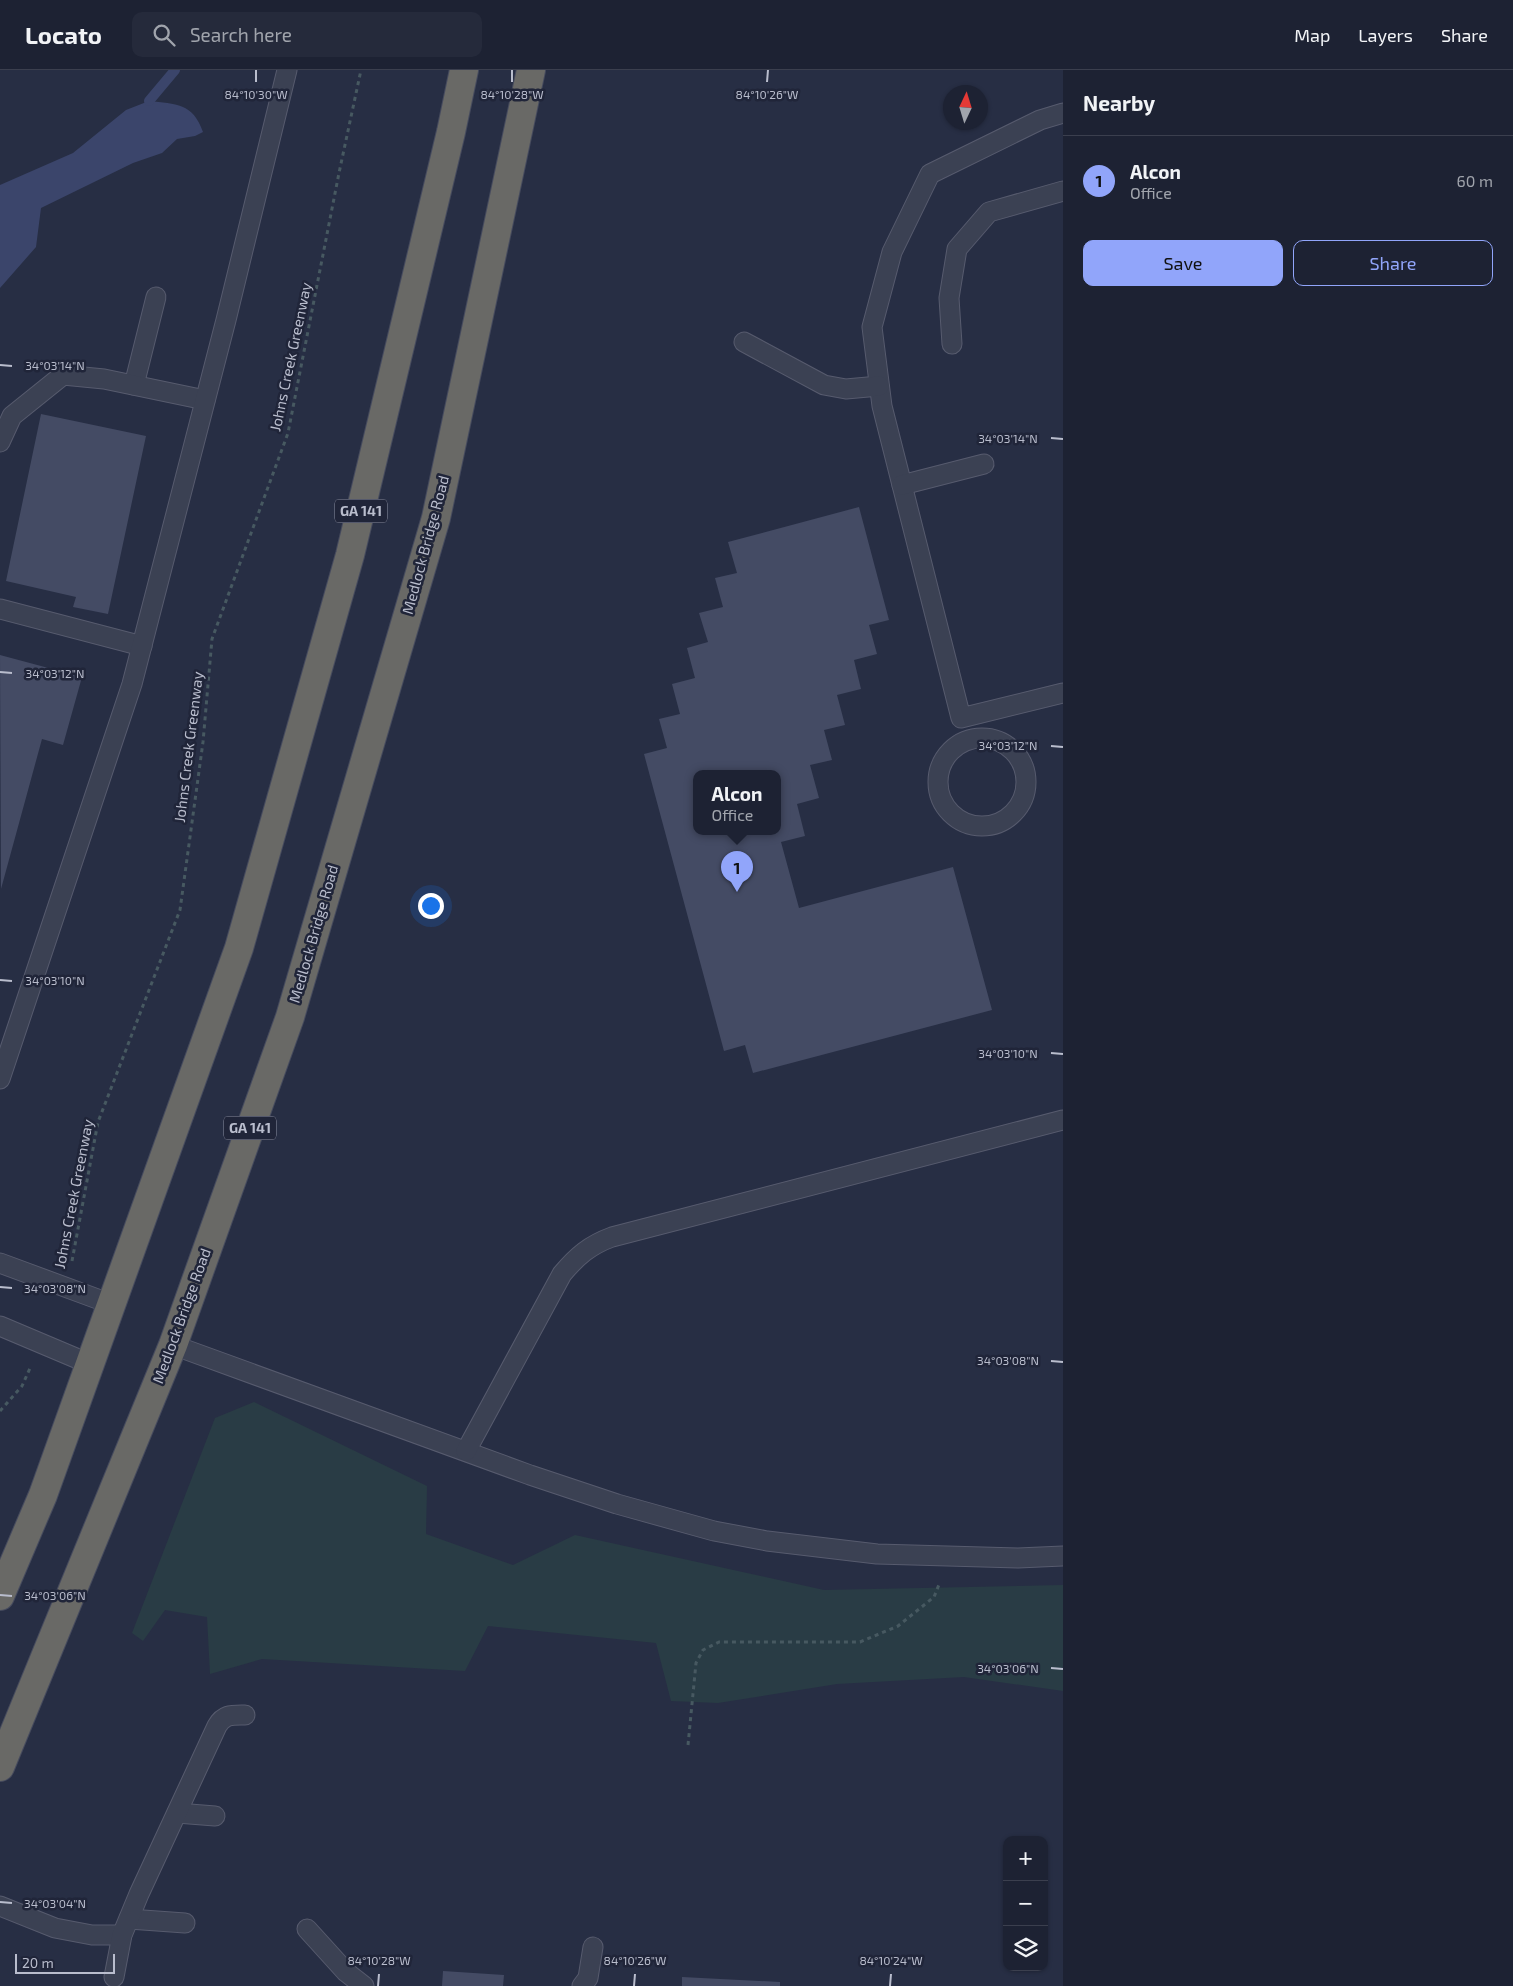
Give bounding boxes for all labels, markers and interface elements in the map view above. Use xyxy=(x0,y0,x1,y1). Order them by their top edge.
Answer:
search box xyxy=(132,12,482,57)
text: Locato xyxy=(25,20,102,49)
icon: search xyxy=(150,21,178,49)
text: Search here xyxy=(190,23,292,46)
text: Map xyxy=(1294,24,1330,46)
text: Layers xyxy=(1358,24,1413,46)
text: Share xyxy=(1441,24,1488,46)
north arrow xyxy=(943,85,988,130)
text: 84°10'30"W xyxy=(224,87,288,101)
text: 84°10'28"W xyxy=(480,87,544,101)
text: 84°10'26"W xyxy=(736,87,798,101)
text: Nearby xyxy=(1083,90,1155,115)
text: Alcon xyxy=(1130,160,1181,183)
text: 1 xyxy=(1096,171,1102,190)
text: 60 m xyxy=(1457,171,1493,190)
text: Office xyxy=(1130,183,1172,202)
button: Save xyxy=(1083,240,1283,286)
button: Share xyxy=(1293,240,1493,286)
street label: Johns Creek Greenway xyxy=(265,281,315,433)
text: 34°03'14"N xyxy=(25,358,85,372)
text: 34°03'14"N xyxy=(978,431,1038,445)
street label: Medlock Bridge Road xyxy=(398,473,452,616)
road number: GA 141 xyxy=(335,500,387,522)
text: 34°03'12"N xyxy=(25,666,85,680)
street label: Johns Creek Greenway xyxy=(170,670,206,823)
text: 34°03'12"N xyxy=(978,738,1038,752)
popup xyxy=(693,770,781,835)
text: Alcon xyxy=(712,782,762,805)
text: Office xyxy=(712,805,753,824)
pin: 1 xyxy=(721,851,753,892)
street label: Medlock Bridge Road xyxy=(285,863,341,1005)
your location xyxy=(418,893,444,919)
text: 34°03'10"N xyxy=(25,973,85,987)
text: 34°03'10"N xyxy=(978,1046,1038,1060)
road number: GA 141 xyxy=(224,1116,276,1140)
street label: Johns Creek Greenway xyxy=(50,1117,96,1270)
street label: Medlock Bridge Road xyxy=(148,1245,214,1386)
text: 34°03'08"N xyxy=(24,1281,86,1295)
text: 34°03'08"N xyxy=(977,1353,1039,1367)
text: 34°03'06"N xyxy=(24,1588,86,1602)
text: 34°03'06"N xyxy=(977,1661,1039,1675)
map controls xyxy=(1003,1836,1048,1971)
button: + xyxy=(1003,1836,1048,1881)
button: − xyxy=(1003,1881,1048,1926)
text: 34°03'04"N xyxy=(24,1896,86,1910)
button: layers xyxy=(1003,1926,1048,1971)
scale bar xyxy=(15,1951,115,1974)
text: 84°10'28"W xyxy=(347,1953,411,1967)
text: 84°10'26"W xyxy=(604,1953,666,1967)
text: 84°10'24"W xyxy=(859,1953,923,1967)
text: 20 m xyxy=(22,1954,54,1971)

